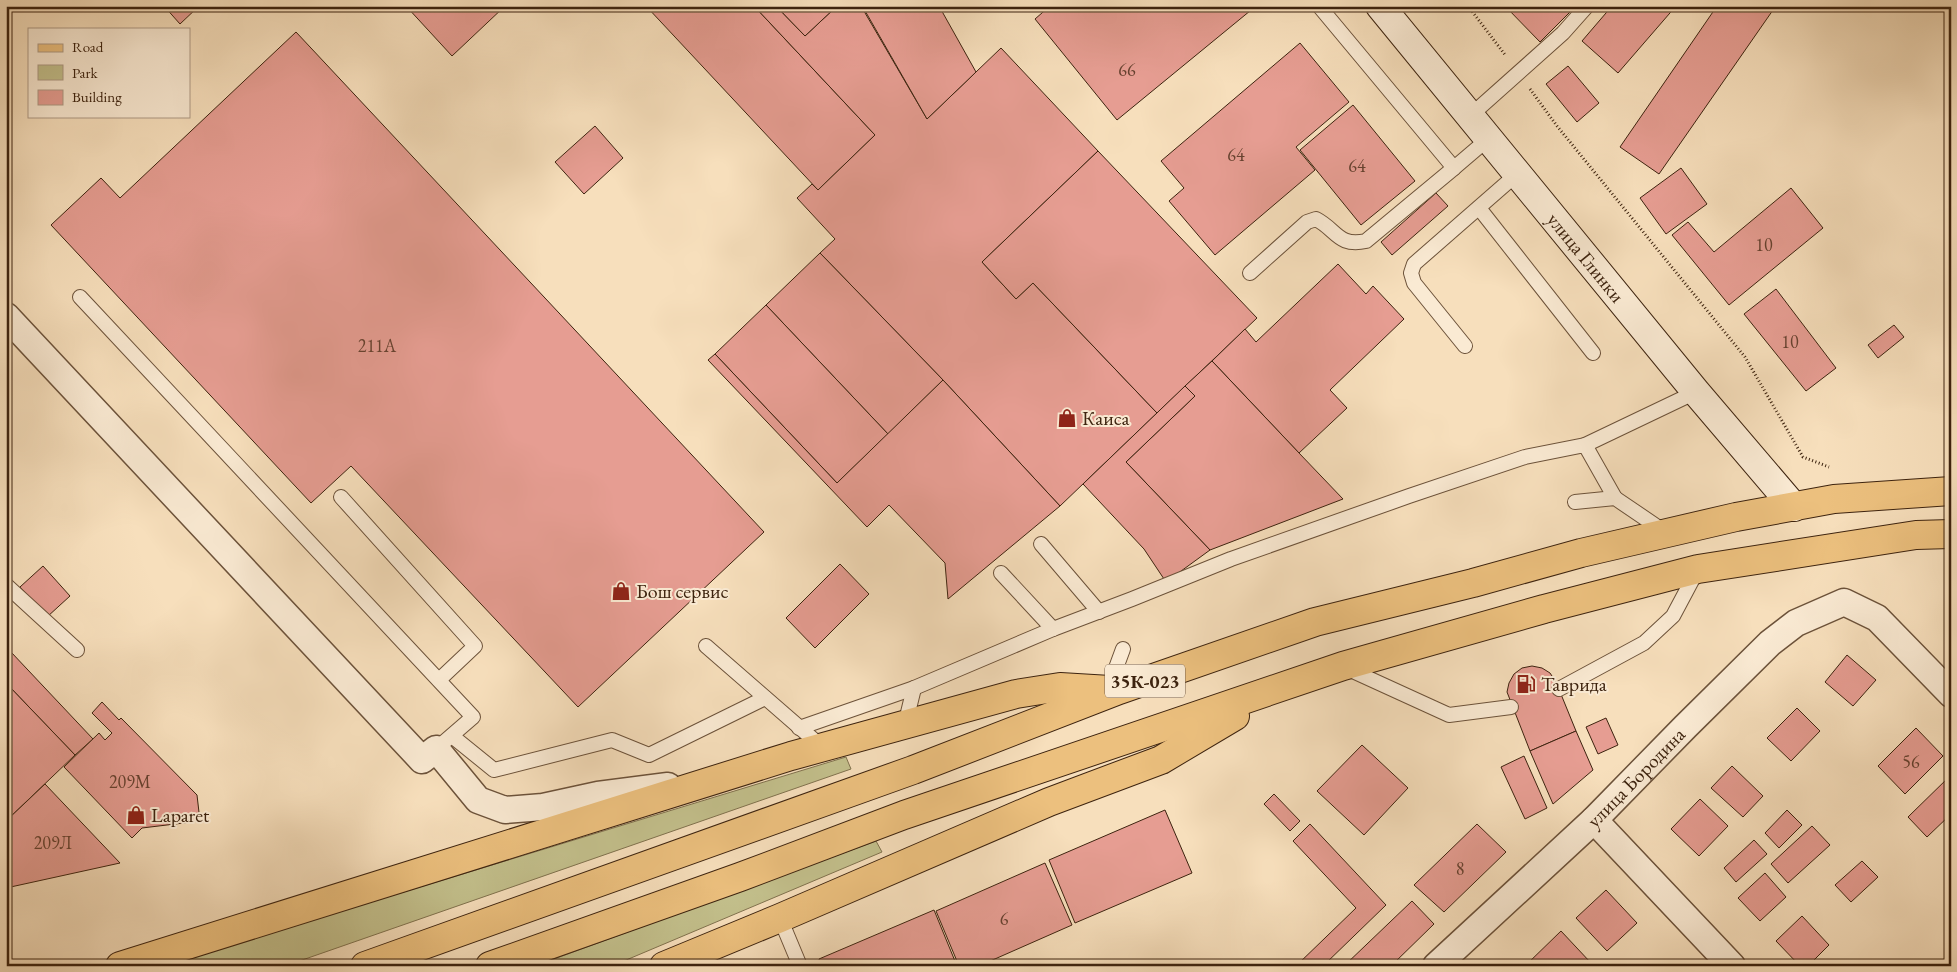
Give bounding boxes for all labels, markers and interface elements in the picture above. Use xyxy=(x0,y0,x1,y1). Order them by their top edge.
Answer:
legend xyxy=(28,28,190,118)
text: Road xyxy=(72,37,104,56)
house number: 66 xyxy=(1118,58,1136,81)
text: Park xyxy=(72,63,99,82)
text: Building xyxy=(72,87,122,106)
house number: 64 xyxy=(1227,143,1245,166)
house number: 64 xyxy=(1348,154,1366,177)
street label: улица Глинки xyxy=(1541,207,1631,308)
house number: 10 xyxy=(1755,233,1773,256)
house number: 10 xyxy=(1781,330,1799,353)
house number: 211А xyxy=(358,334,397,357)
place label: Каиса xyxy=(1082,405,1130,431)
shop icon: Каиса xyxy=(1056,407,1078,429)
place label: Бош сервис xyxy=(636,578,729,604)
shop icon: Бош сервис xyxy=(610,580,632,602)
road number: 35К-023 xyxy=(1105,664,1185,698)
place label: Таврида xyxy=(1541,671,1607,697)
fuel station icon: Таврида xyxy=(1515,673,1537,695)
street label: улица Бородина xyxy=(1581,722,1691,833)
house number: 56 xyxy=(1902,750,1920,773)
house number: 209М xyxy=(109,770,151,793)
place label: Laparet xyxy=(151,802,210,828)
shop icon: Laparet xyxy=(125,804,147,826)
house number: 209Л xyxy=(34,831,73,854)
house number: 8 xyxy=(1456,857,1464,880)
house number: 6 xyxy=(1000,907,1009,930)

